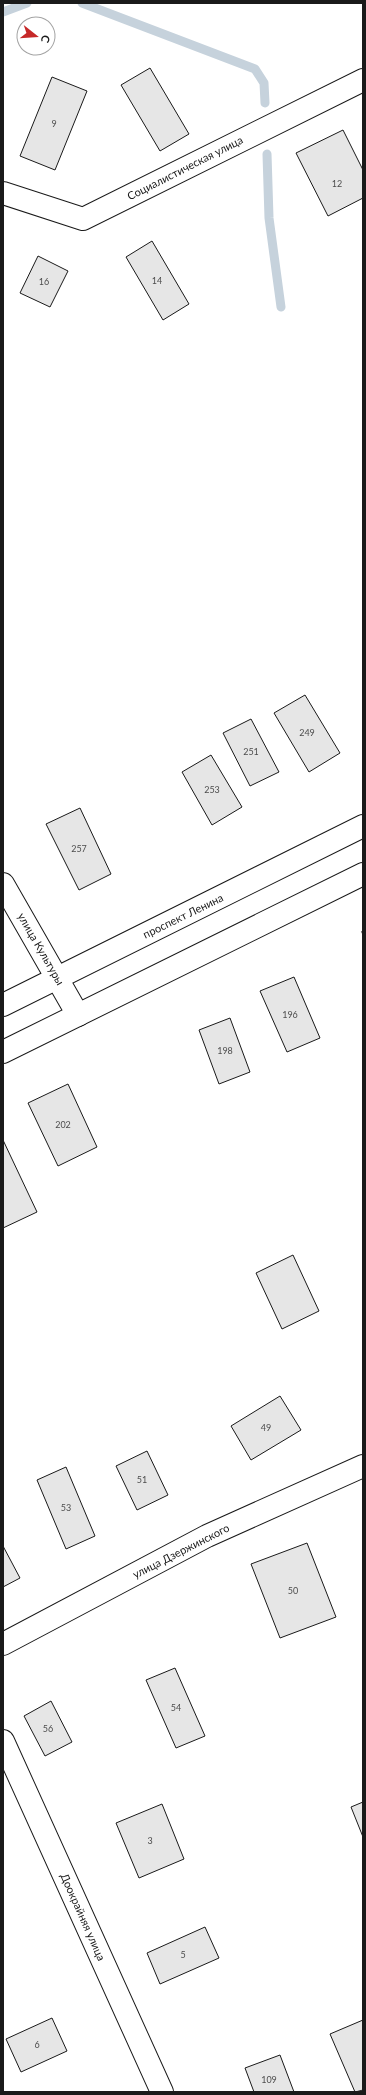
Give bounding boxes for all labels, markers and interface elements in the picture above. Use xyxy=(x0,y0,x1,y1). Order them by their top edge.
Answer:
north arrow xyxy=(16,16,56,56)
text: С xyxy=(39,34,53,45)
house number: 9 xyxy=(51,118,57,129)
street label: Социалистическая улица xyxy=(125,133,245,202)
house number: 12 xyxy=(332,178,342,189)
house number: 14 xyxy=(152,275,162,286)
house number: 16 xyxy=(39,276,49,287)
house number: 249 xyxy=(299,727,315,738)
house number: 251 xyxy=(243,746,259,757)
house number: 253 xyxy=(204,784,220,795)
house number: 257 xyxy=(71,843,87,854)
street label: проспект Ленина xyxy=(141,890,225,941)
street label: улица Культуры xyxy=(16,910,67,987)
house number: 196 xyxy=(282,1009,298,1020)
house number: 198 xyxy=(217,1045,233,1056)
house number: 202 xyxy=(55,1119,71,1130)
house number: 49 xyxy=(261,1422,271,1433)
house number: 51 xyxy=(137,1474,147,1485)
house number: 53 xyxy=(61,1502,71,1513)
street label: улица Дзержинского xyxy=(130,1521,231,1581)
house number: 50 xyxy=(288,1585,298,1596)
house number: 54 xyxy=(171,1702,181,1713)
house number: 56 xyxy=(43,1723,53,1734)
house number: 3 xyxy=(147,1835,153,1846)
street label: Доокрайняя улица xyxy=(58,1871,109,1963)
house number: 5 xyxy=(180,1949,186,1960)
house number: 6 xyxy=(34,2039,40,2050)
house number: 109 xyxy=(261,2074,277,2085)

